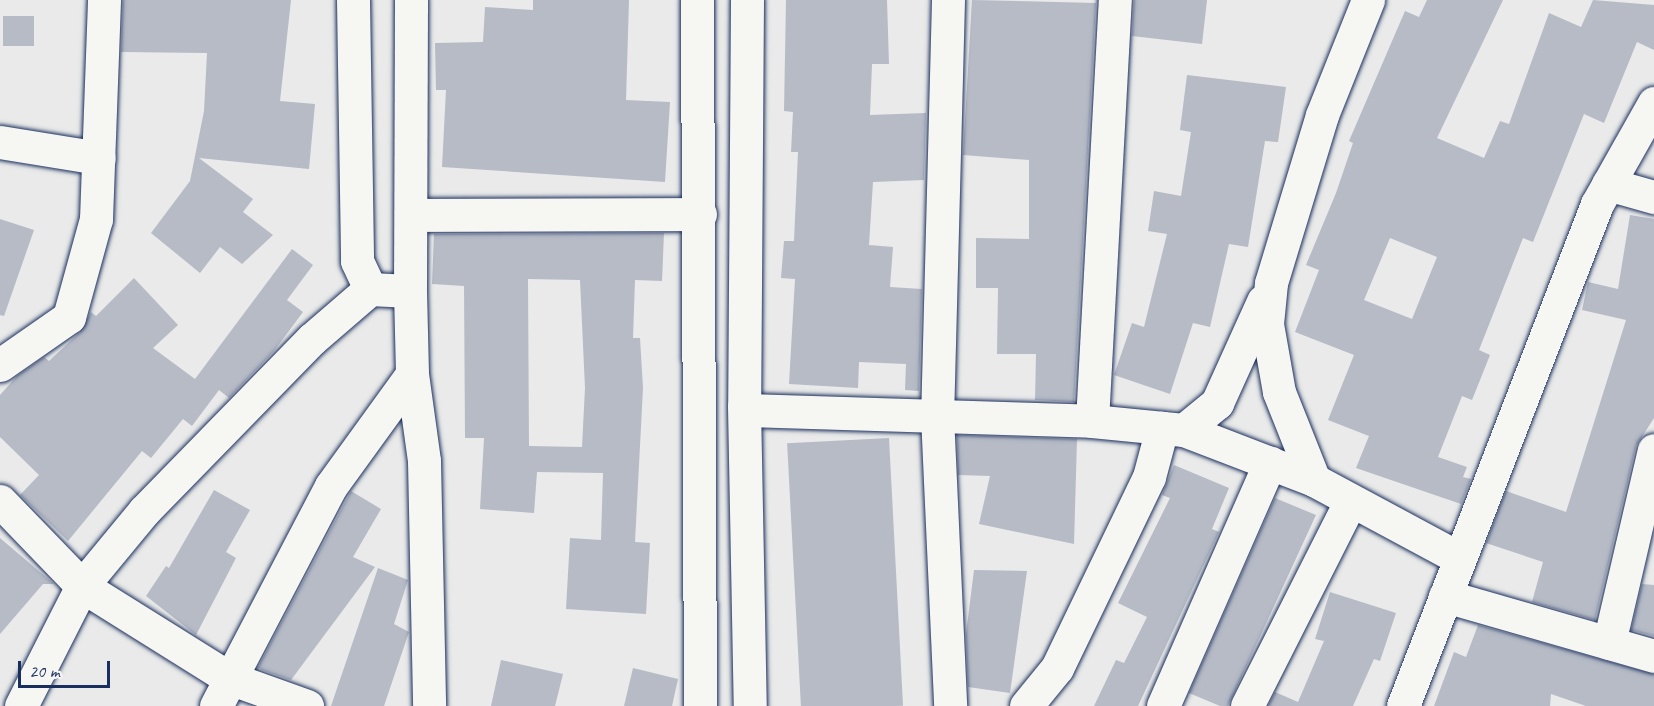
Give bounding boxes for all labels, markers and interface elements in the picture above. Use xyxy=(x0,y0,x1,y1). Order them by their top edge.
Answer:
scale bar xyxy=(21,649,112,687)
text: 20 m xyxy=(29,660,60,682)

